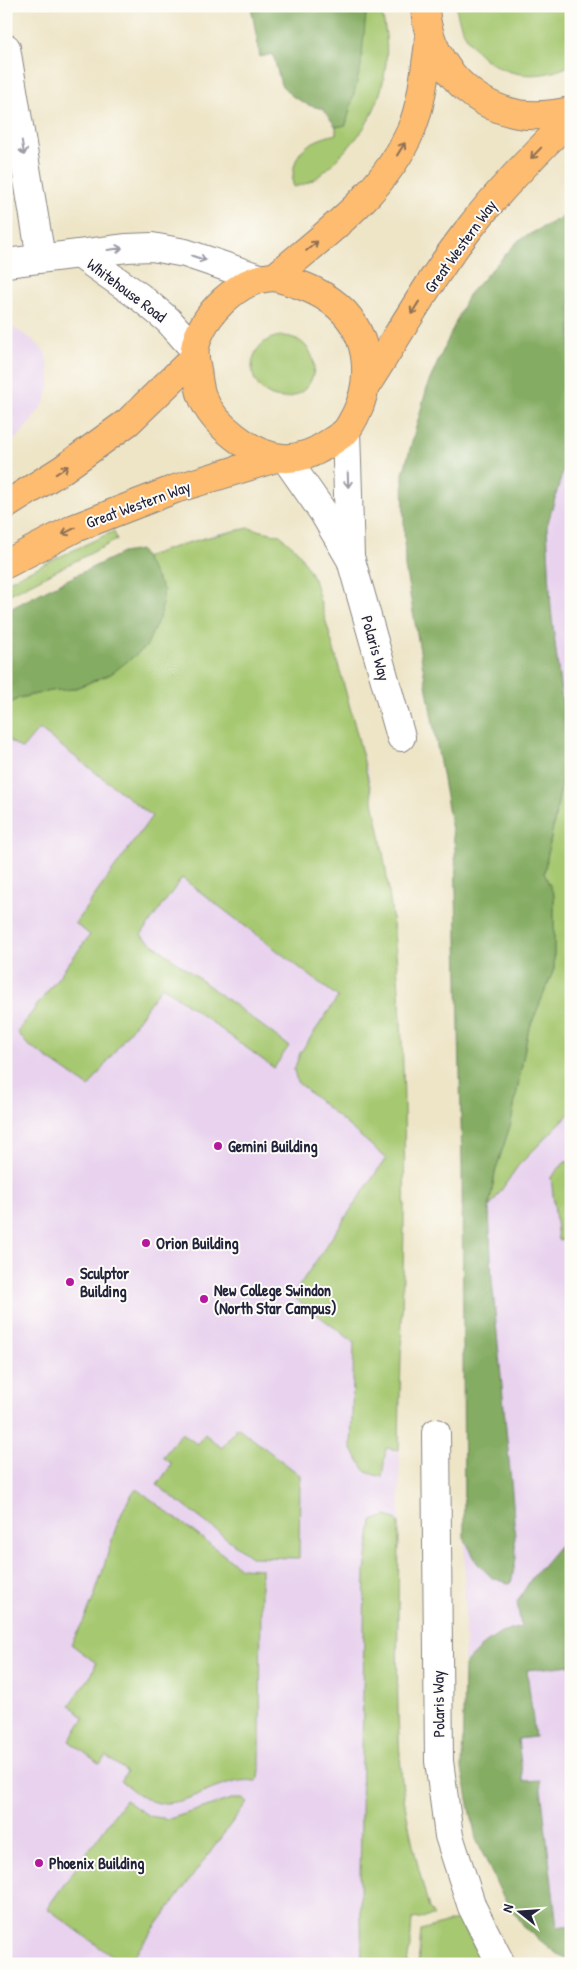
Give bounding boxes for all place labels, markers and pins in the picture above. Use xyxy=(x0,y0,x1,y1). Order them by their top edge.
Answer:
place label: Gemini Building xyxy=(228,1135,318,1158)
marker: Gemini Building xyxy=(212,1140,224,1152)
place label: Orion Building xyxy=(156,1232,239,1255)
marker: Orion Building xyxy=(140,1237,152,1249)
place label: Sculptor Building xyxy=(80,1262,130,1303)
marker: Sculptor Building xyxy=(64,1276,76,1288)
place label: New College Swindon (North Star Campus) xyxy=(214,1279,337,1320)
marker: New College Swindon (North Star Campus) xyxy=(198,1293,210,1305)
place label: Phoenix Building xyxy=(49,1852,144,1875)
marker: Phoenix Building xyxy=(33,1857,45,1869)

